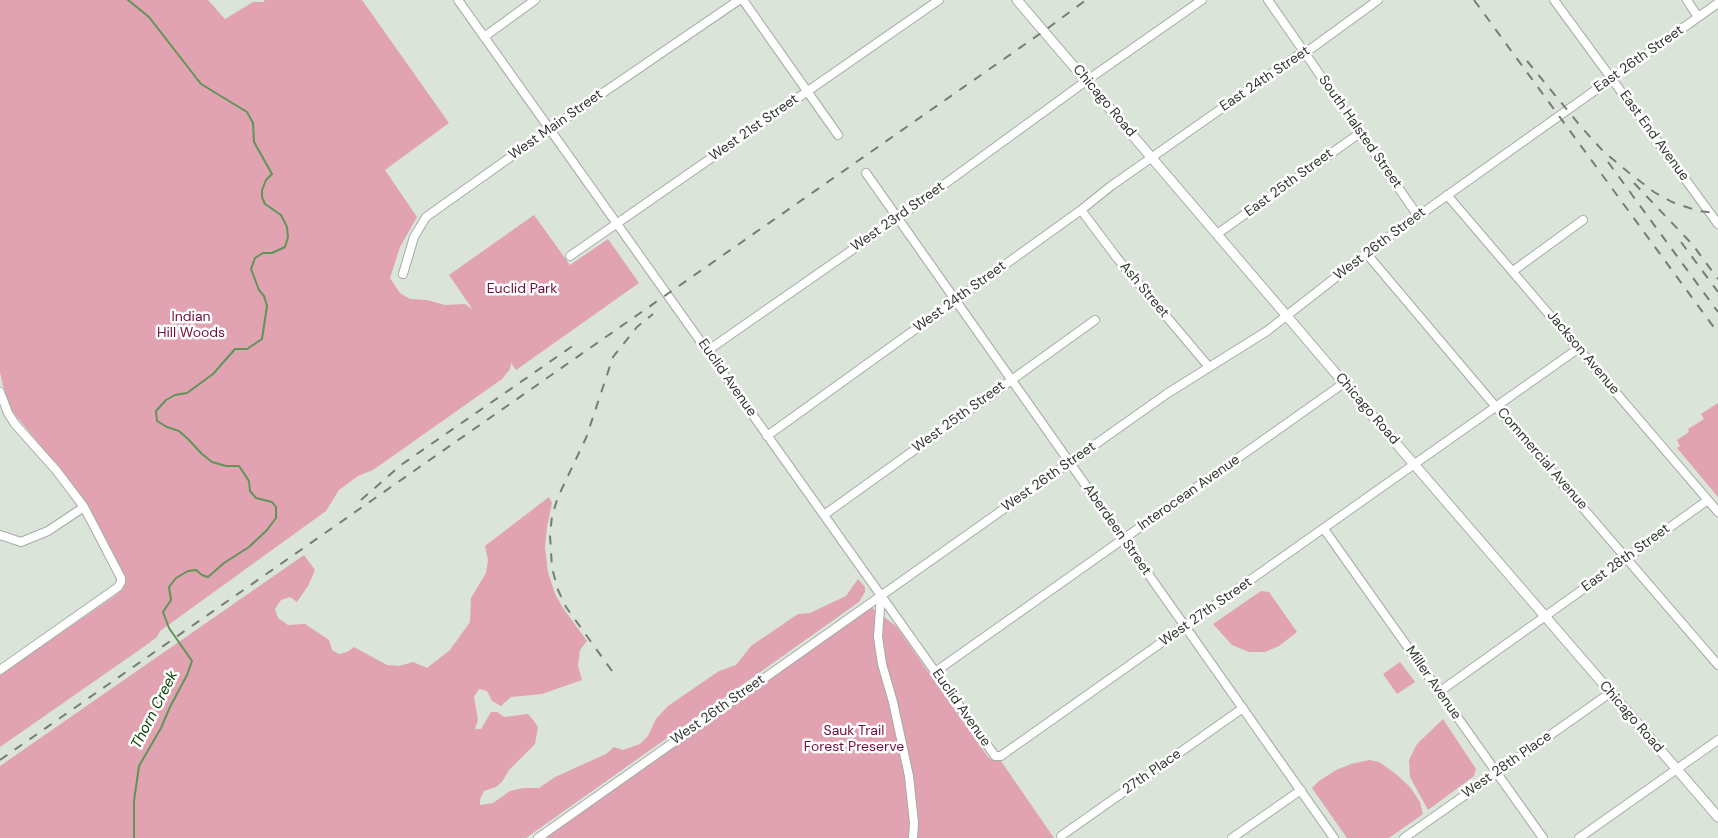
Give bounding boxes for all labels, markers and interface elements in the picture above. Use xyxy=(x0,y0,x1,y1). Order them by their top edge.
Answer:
street label: East 26th Street xyxy=(1591,22,1687,96)
street label: East 24th Street xyxy=(1217,43,1313,115)
street label: Chicago Road xyxy=(1069,61,1139,141)
street label: South Halsted Street xyxy=(1315,72,1405,192)
street label: West Main Street xyxy=(506,86,606,164)
street label: East End Avenue xyxy=(1616,88,1692,184)
street label: West 21st Street xyxy=(706,91,802,165)
street label: East 25th Street xyxy=(1242,145,1336,221)
street label: West 23rd Street xyxy=(848,179,948,255)
street label: West 26th Street xyxy=(1331,204,1429,284)
street label: West 24th Street xyxy=(911,258,1009,336)
street label: Ash Street xyxy=(1116,259,1172,321)
park label: Euclid Park xyxy=(487,281,557,297)
street label: Jackson Avenue xyxy=(1543,308,1623,398)
park label: Indian Hill Woods xyxy=(157,309,225,342)
street label: Euclid Avenue xyxy=(694,336,760,420)
street label: Chicago Road xyxy=(1331,370,1403,448)
street label: West 25th Street xyxy=(909,378,1009,456)
street label: Commercial Avenue xyxy=(1493,405,1591,513)
street label: West 26th Street xyxy=(999,438,1099,516)
street label: Interocean Avenue xyxy=(1135,452,1243,534)
street label: Aberdeen Street xyxy=(1079,481,1155,579)
street label: East 28th Street xyxy=(1579,520,1673,596)
street label: West 27th Street xyxy=(1157,574,1255,650)
street label: Miller Avenue xyxy=(1402,643,1464,723)
street label: Euclid Avenue xyxy=(928,666,994,750)
water label: Thorn Creek xyxy=(128,668,182,752)
street label: West 26th Street xyxy=(668,671,768,749)
street label: Chicago Road xyxy=(1595,678,1667,756)
park label: Sauk Trail Forest Preserve xyxy=(804,723,904,756)
street label: West 28th Place xyxy=(1459,728,1555,802)
street label: 27th Place xyxy=(1120,746,1184,798)

